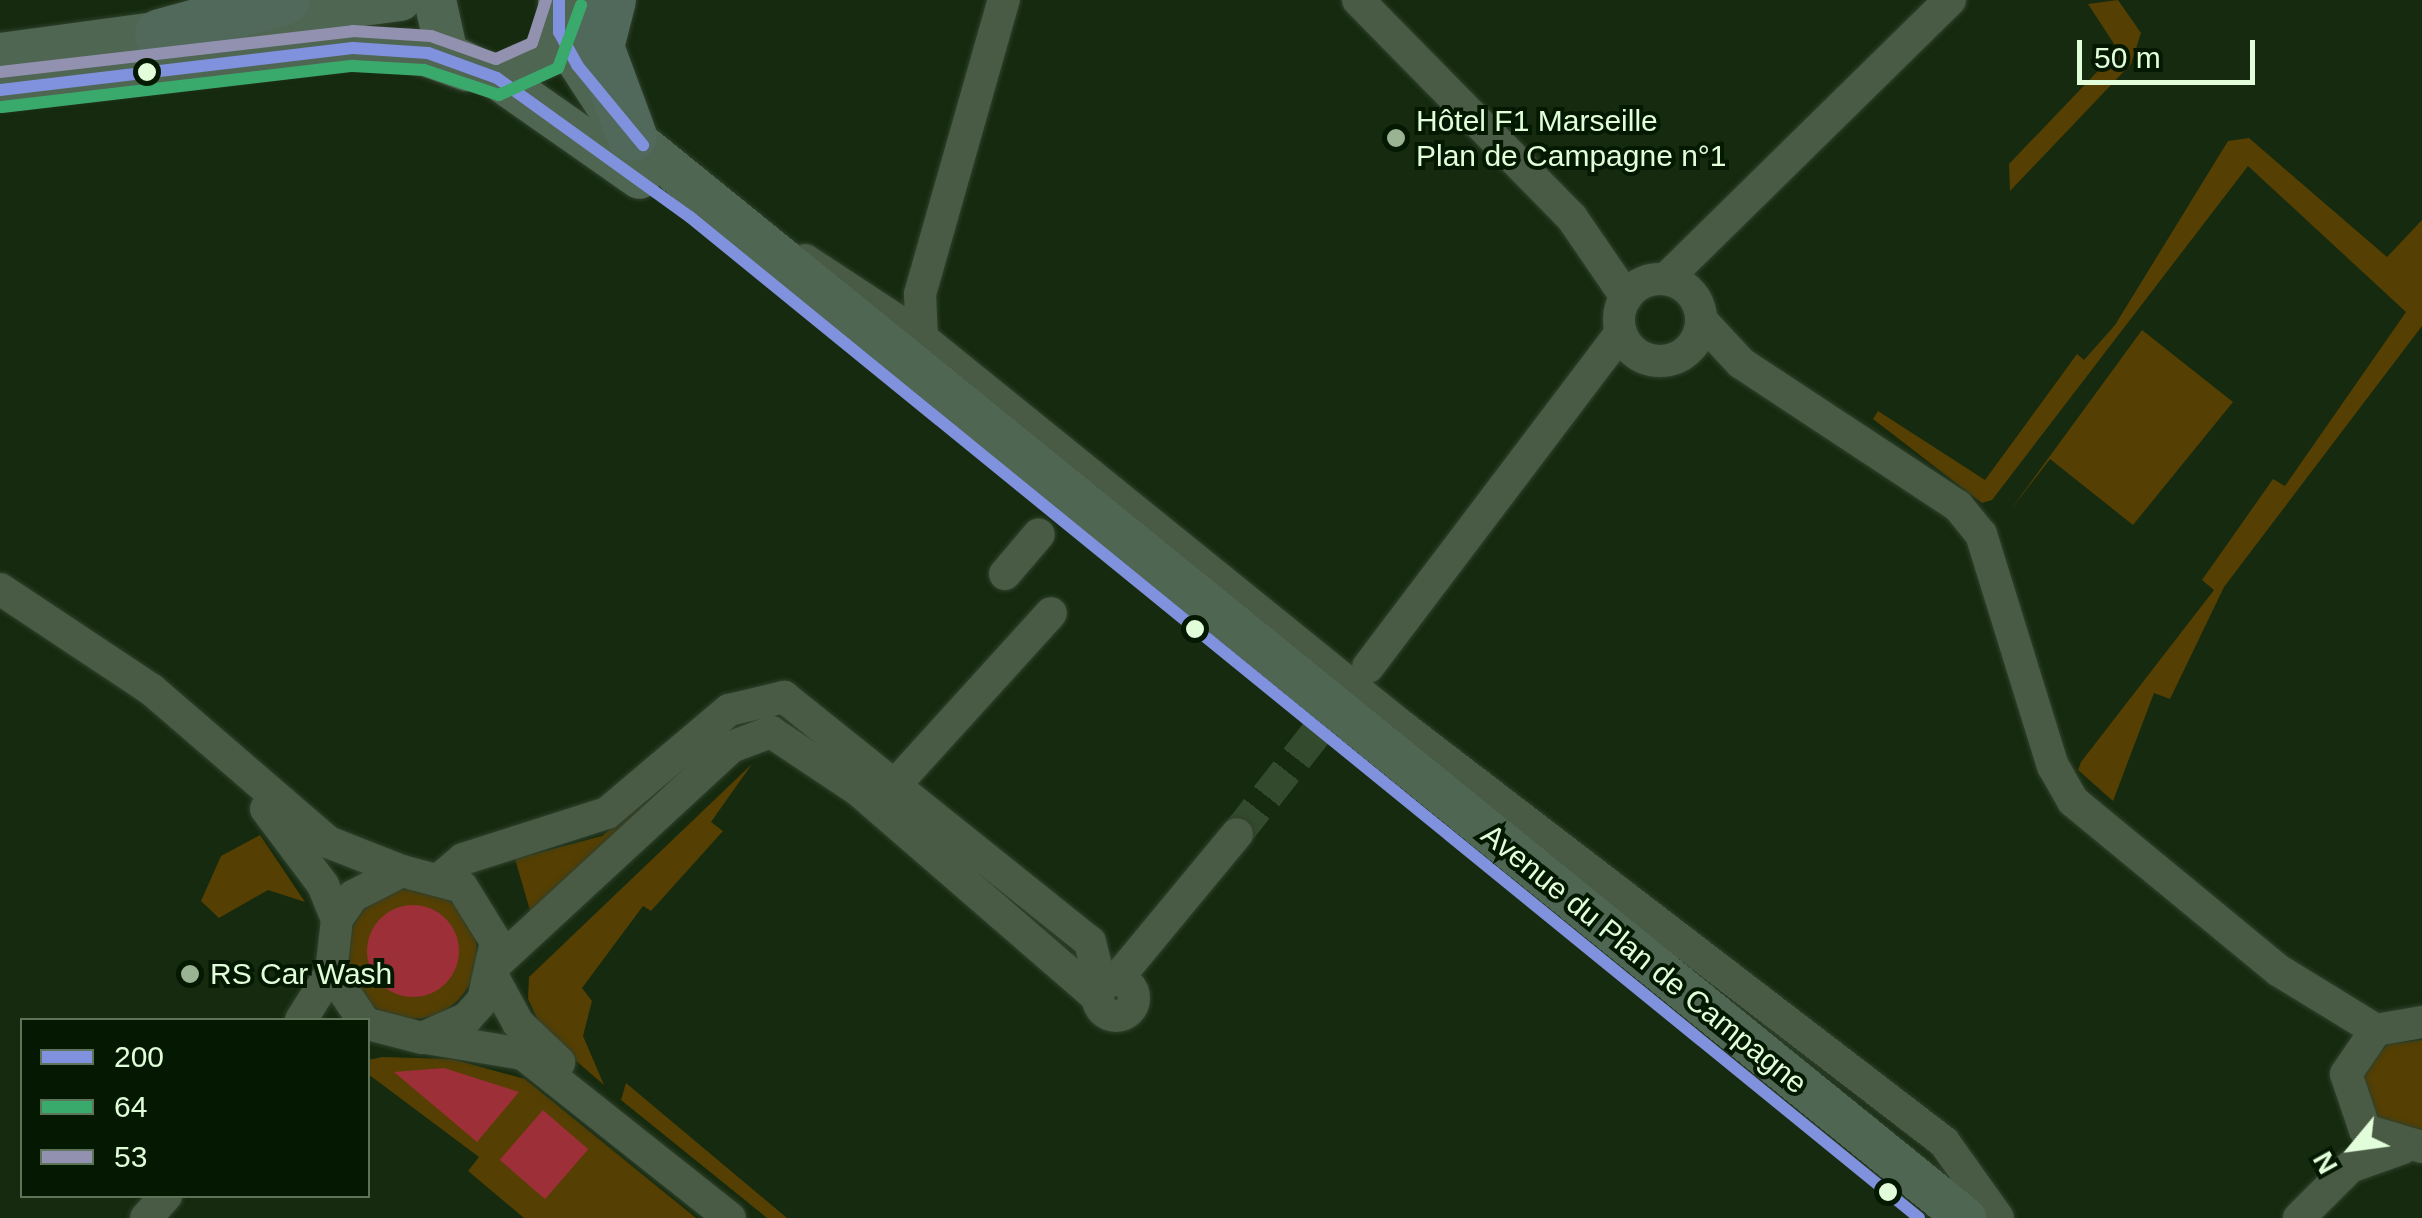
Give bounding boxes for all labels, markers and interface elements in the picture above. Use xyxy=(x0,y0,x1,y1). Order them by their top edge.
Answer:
scale bar xyxy=(2082,20,2260,82)
text: 50 m xyxy=(2094,41,2161,74)
unlabelled marker xyxy=(137,62,157,82)
place label: Hôtel F1 Marseille Plan de Campagne n°1 xyxy=(1416,103,1727,174)
marker: Hôtel F1 Marseille Plan de Campagne n°1 xyxy=(1385,127,1407,149)
unlabelled marker xyxy=(1185,619,1205,639)
street label: Avenue du Plan de Campagne xyxy=(1474,817,1814,1101)
place label: RS Car Wash xyxy=(210,956,392,992)
marker: RS Car Wash xyxy=(179,963,201,985)
legend xyxy=(20,1018,370,1198)
text: 200 xyxy=(114,1040,164,1073)
text: 64 xyxy=(114,1090,147,1123)
north arrow xyxy=(2302,1098,2402,1198)
text: 53 xyxy=(114,1140,147,1173)
text: N xyxy=(2307,1146,2344,1179)
unlabelled marker xyxy=(1878,1182,1898,1202)

